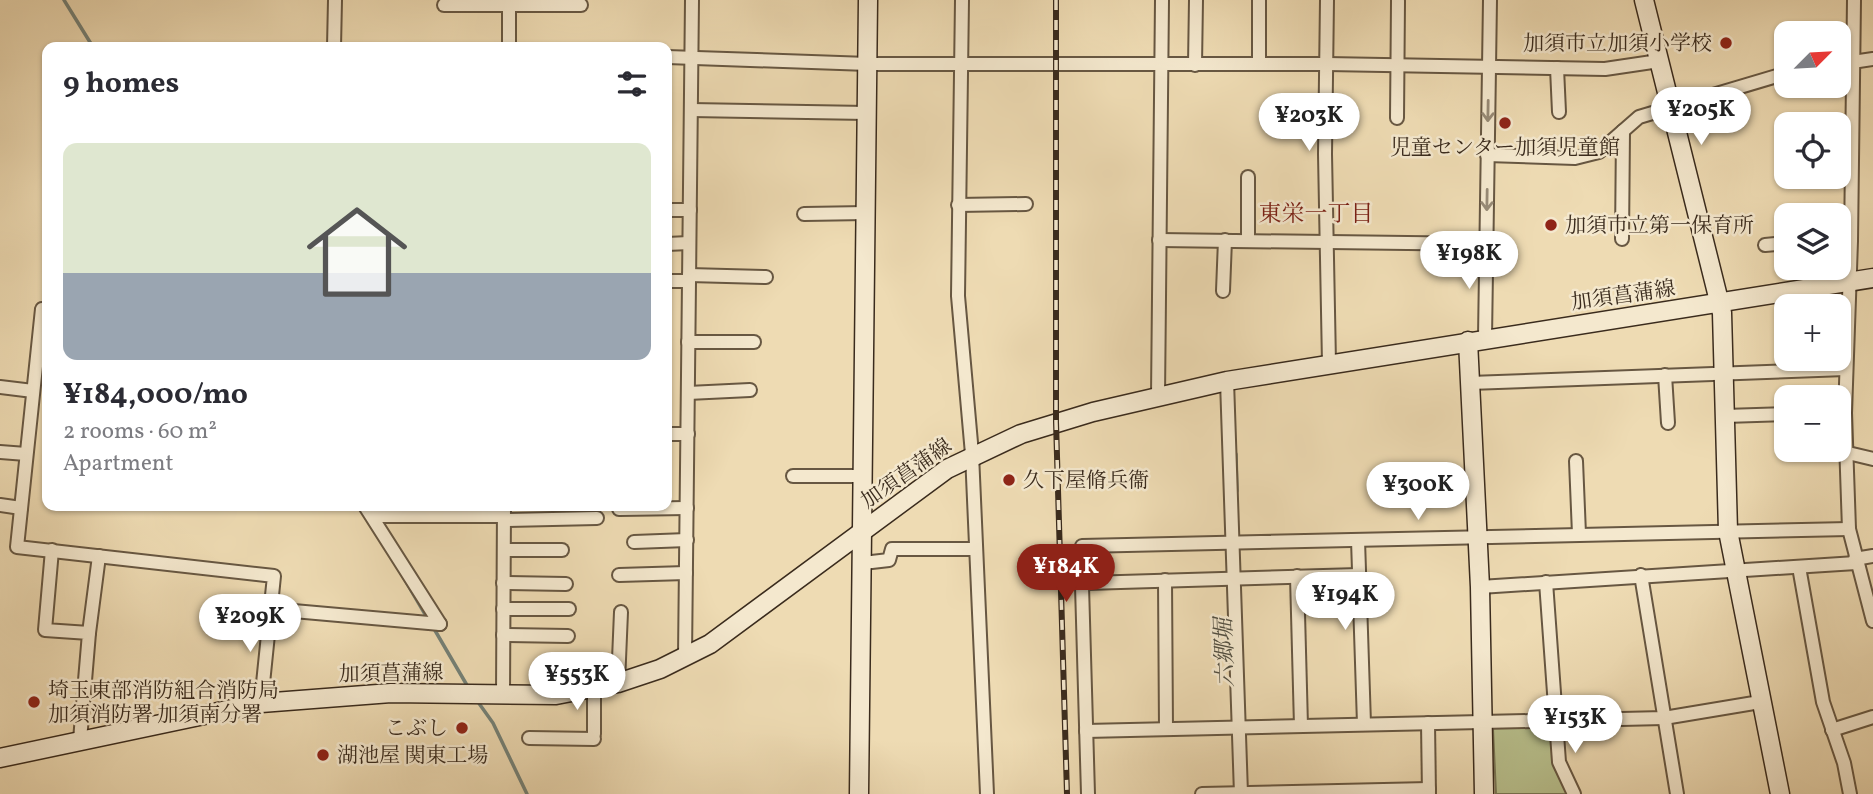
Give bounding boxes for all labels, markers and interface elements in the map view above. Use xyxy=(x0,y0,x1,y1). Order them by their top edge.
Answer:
north arrow xyxy=(1774,21,1852,98)
map controls xyxy=(1774,21,1851,462)
place label: 加須市立加須小学校 xyxy=(1523,30,1712,59)
marker: 加須市立加須小学校 xyxy=(1718,35,1734,51)
text: 9 homes xyxy=(63,63,179,105)
icon: filters xyxy=(613,65,651,103)
pin: ¥205K xyxy=(1652,88,1750,147)
pin: ¥203K xyxy=(1260,94,1358,153)
text: ¥205K xyxy=(1667,94,1735,126)
text: ¥203K xyxy=(1275,100,1343,132)
one-way arrow xyxy=(1482,100,1495,123)
button: locate xyxy=(1774,112,1851,189)
marker: 児童センター加須児童館 xyxy=(1497,115,1513,131)
place label: 児童センター加須児童館 xyxy=(1390,134,1620,163)
one-way arrow xyxy=(1480,188,1493,211)
icon: home xyxy=(294,189,420,315)
district label: 東栄一丁目 xyxy=(1259,199,1374,231)
button: layers xyxy=(1774,203,1851,280)
place label: 加須市立第一保育所 xyxy=(1565,212,1754,241)
marker: 加須市立第一保育所 xyxy=(1543,217,1559,233)
pin: ¥198K xyxy=(1420,232,1518,291)
text: ¥198K xyxy=(1436,238,1502,270)
street label: 加須菖蒲線 xyxy=(1569,275,1677,318)
button: + xyxy=(1774,294,1851,371)
text: ¥184,000/mo xyxy=(63,374,248,416)
button: − xyxy=(1774,385,1851,462)
text: 2 rooms · 60 m² xyxy=(63,416,217,448)
street label: 加須菖蒲線 xyxy=(856,432,958,516)
text: Apartment xyxy=(63,448,174,480)
pin: ¥300K xyxy=(1369,462,1467,522)
place label: 久下屋脩兵衞 xyxy=(1023,467,1149,496)
text: ¥300K xyxy=(1382,469,1454,501)
marker: 久下屋脩兵衞 xyxy=(1001,472,1017,488)
pin: ¥184K xyxy=(1017,544,1115,604)
text: ¥184K xyxy=(1033,551,1099,583)
pin: ¥194K xyxy=(1296,572,1394,632)
text: ¥194K xyxy=(1312,579,1378,611)
pin: ¥209K xyxy=(201,594,299,654)
text: ¥209K xyxy=(215,601,285,633)
water label: 六郷堀 xyxy=(1209,614,1243,688)
pin: ¥553K xyxy=(528,652,626,712)
street label: 加須菖蒲線 xyxy=(338,659,444,690)
text: ¥553K xyxy=(544,659,610,691)
place label: 埼玉東部消防組合消防局 加須消防署 加須南分署 xyxy=(48,677,279,730)
marker: 埼玉東部消防組合消防局 加須消防署 加須南分署 xyxy=(26,694,42,710)
pin: ¥153K xyxy=(1526,696,1624,755)
text: ¥153K xyxy=(1543,702,1607,734)
place label: こぶし xyxy=(385,715,448,744)
marker: こぶし xyxy=(454,720,470,736)
place label: 湖池屋 関東工場 xyxy=(337,742,488,771)
marker: 湖池屋 関東工場 xyxy=(315,747,331,763)

